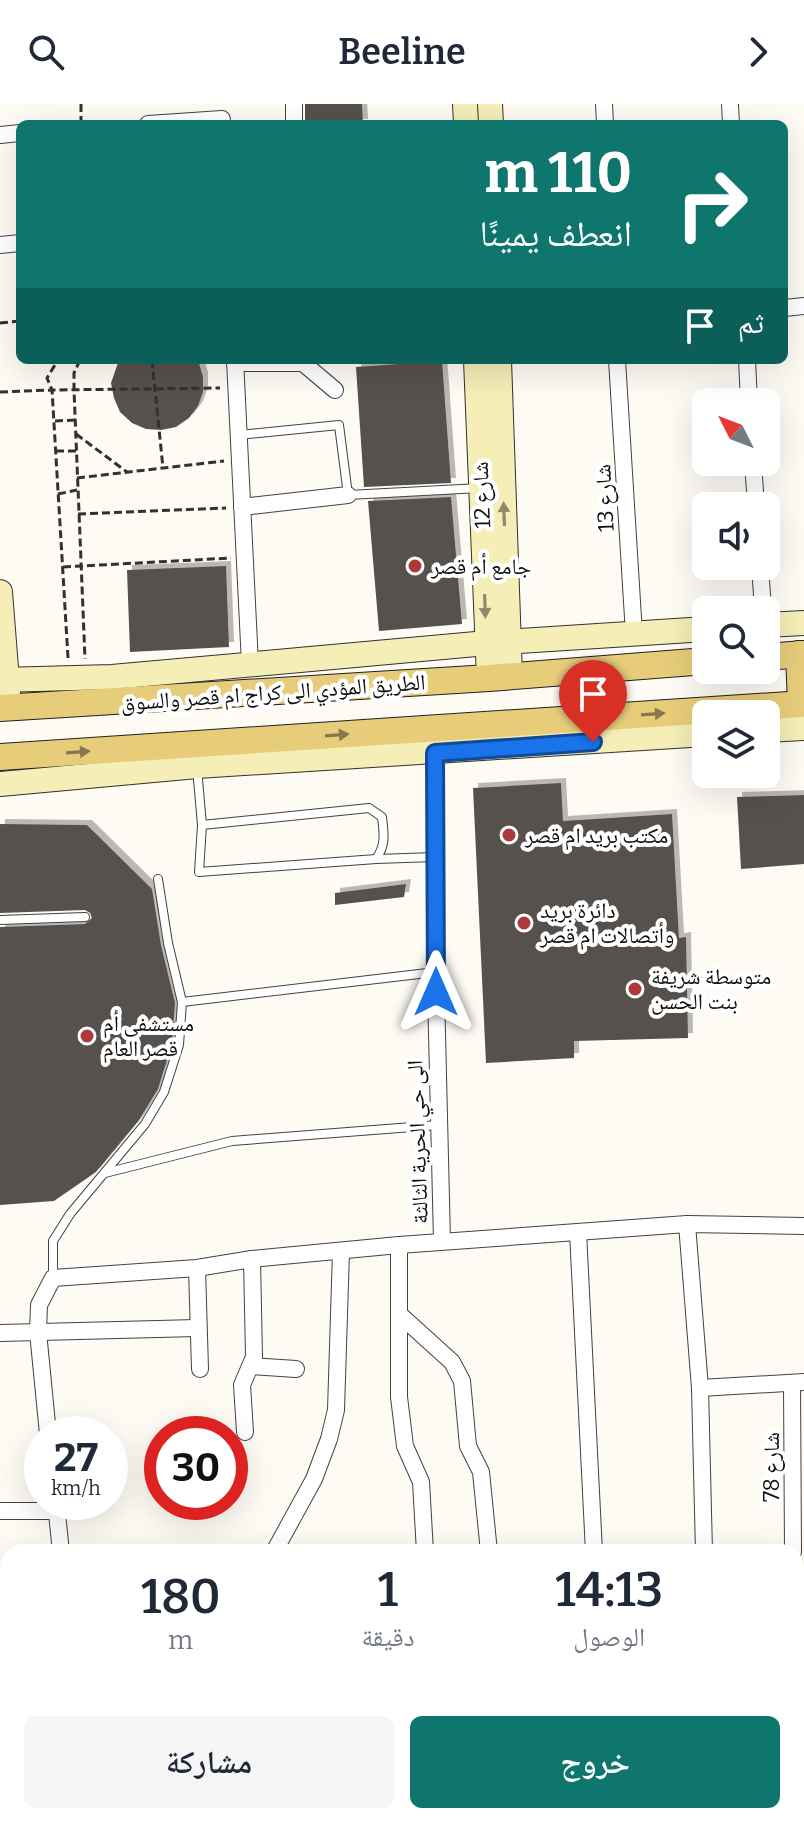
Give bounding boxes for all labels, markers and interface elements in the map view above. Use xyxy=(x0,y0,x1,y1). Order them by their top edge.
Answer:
icon: search xyxy=(24,30,68,74)
text: Beeline xyxy=(338,30,466,74)
icon: forward xyxy=(736,30,780,74)
text: 110 m xyxy=(485,140,632,207)
icon: right xyxy=(660,152,764,256)
text: انعطف يمينًا xyxy=(480,212,632,256)
icon: arrive xyxy=(678,304,722,348)
text: ثم xyxy=(738,305,764,341)
north arrow xyxy=(692,388,780,476)
map controls xyxy=(692,388,780,788)
street label: شارع 12 xyxy=(467,461,496,529)
street label: شارع 13 xyxy=(589,463,620,532)
button: sound xyxy=(692,492,780,580)
one-way arrow xyxy=(497,501,510,526)
place label: جامع أم قصر xyxy=(430,553,531,581)
marker: جامع أم قصر xyxy=(406,557,424,575)
one-way arrow xyxy=(479,594,492,619)
button: search xyxy=(692,596,780,684)
pin xyxy=(559,660,627,742)
street label: الطريق المؤدي الى كراج ام قصر والسوق xyxy=(120,668,427,720)
icon: arrive xyxy=(571,672,615,716)
button: layers xyxy=(692,700,780,788)
one-way arrow xyxy=(641,707,666,720)
one-way arrow xyxy=(325,728,350,741)
one-way arrow xyxy=(66,745,91,758)
place label: مكتب بريد ام قصر xyxy=(524,822,668,850)
marker: مكتب بريد ام قصر xyxy=(500,826,518,844)
place label: دائرة بريد وأتصالات ام قصر xyxy=(539,897,674,950)
marker: دائرة بريد وأتصالات ام قصر xyxy=(515,914,533,932)
position arrow xyxy=(394,950,478,1034)
place label: متوسطة شريفة بنت الحسن xyxy=(651,963,771,1015)
marker: متوسطة شريفة بنت الحسن xyxy=(626,980,644,998)
place label: مستشفى أم قصر العام xyxy=(103,1010,194,1063)
marker: مستشفى أم قصر العام xyxy=(78,1027,96,1045)
street label: الى حي الحرية الثالثة xyxy=(401,1059,437,1224)
speed limit sign: 30 xyxy=(144,1416,248,1520)
street label: شارع 78 xyxy=(758,1432,785,1502)
text: 27 xyxy=(54,1434,98,1482)
text: km/h xyxy=(51,1476,101,1500)
text: 1 xyxy=(378,1561,398,1619)
text: 14:13 xyxy=(555,1561,663,1619)
text: 180 xyxy=(141,1568,221,1626)
text: دقيقة xyxy=(362,1622,414,1653)
text: الوصول xyxy=(573,1622,645,1653)
text: m xyxy=(168,1625,193,1656)
button: مشاركة xyxy=(24,1716,394,1808)
button: خروج xyxy=(410,1716,780,1808)

